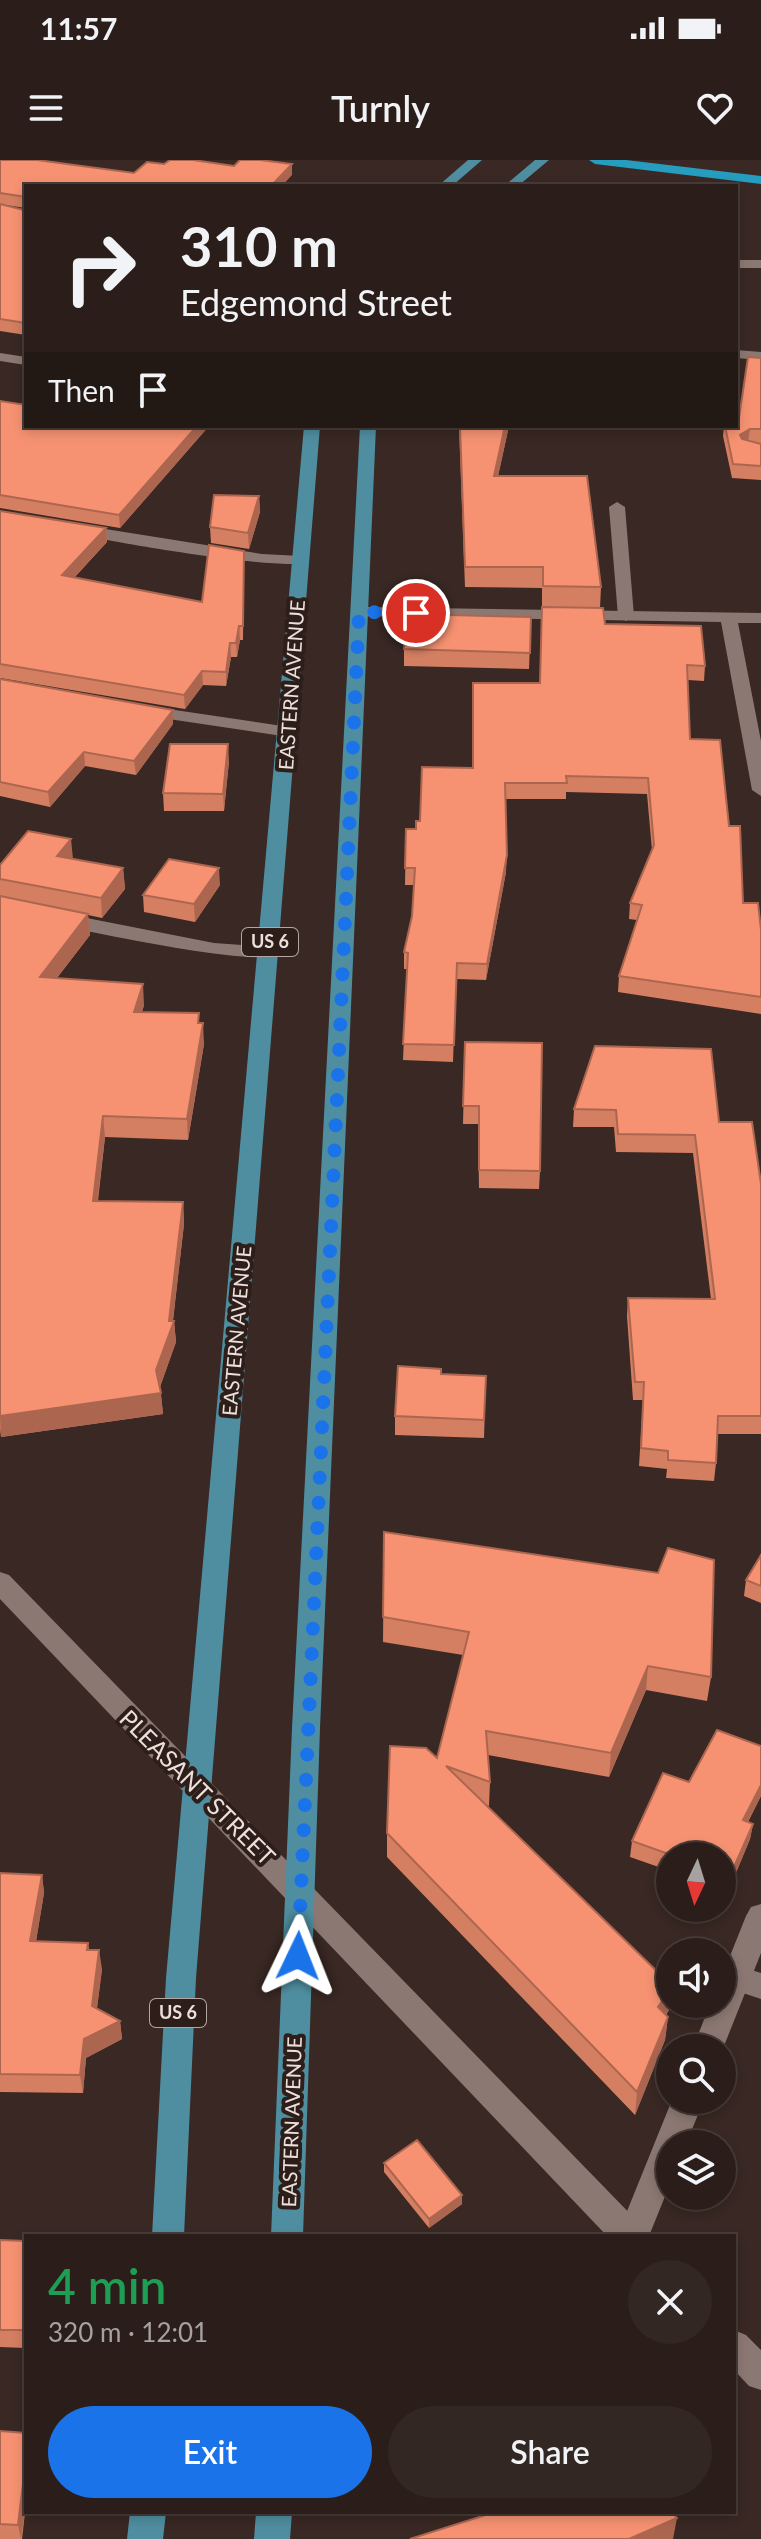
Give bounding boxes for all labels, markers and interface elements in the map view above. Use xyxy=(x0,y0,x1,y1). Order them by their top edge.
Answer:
text: 11:57 xyxy=(40,10,117,46)
icon: menu xyxy=(24,86,68,130)
text: Turnly xyxy=(331,86,430,130)
icon: heart xyxy=(693,86,737,130)
text: 310 m xyxy=(180,212,338,279)
icon: right xyxy=(48,216,152,320)
text: Edgemond Street xyxy=(180,280,452,324)
icon: arrive xyxy=(131,368,175,412)
text: Then xyxy=(48,372,115,408)
pin xyxy=(382,579,450,647)
icon: arrive xyxy=(394,591,438,635)
street label: EASTERN AVENUE xyxy=(273,599,309,771)
road number: US 6 xyxy=(242,928,298,956)
street label: EASTERN AVENUE xyxy=(217,1245,255,1417)
street label: PLEASANT STREET xyxy=(114,1703,282,1871)
north arrow xyxy=(656,1842,736,1922)
map controls xyxy=(656,1842,736,2210)
position arrow xyxy=(256,1914,340,1998)
button: sound xyxy=(656,1938,736,2018)
road number: US 6 xyxy=(150,1999,206,2027)
button: search xyxy=(656,2034,736,2114)
street label: EASTERN AVENUE xyxy=(276,2036,306,2208)
button: layers xyxy=(656,2130,736,2210)
text: 4 min xyxy=(48,2257,166,2314)
button: close xyxy=(628,2260,712,2344)
text: 320 m · 12:01 xyxy=(48,2316,208,2348)
button: Exit xyxy=(48,2406,372,2498)
button: Share xyxy=(388,2406,712,2498)

